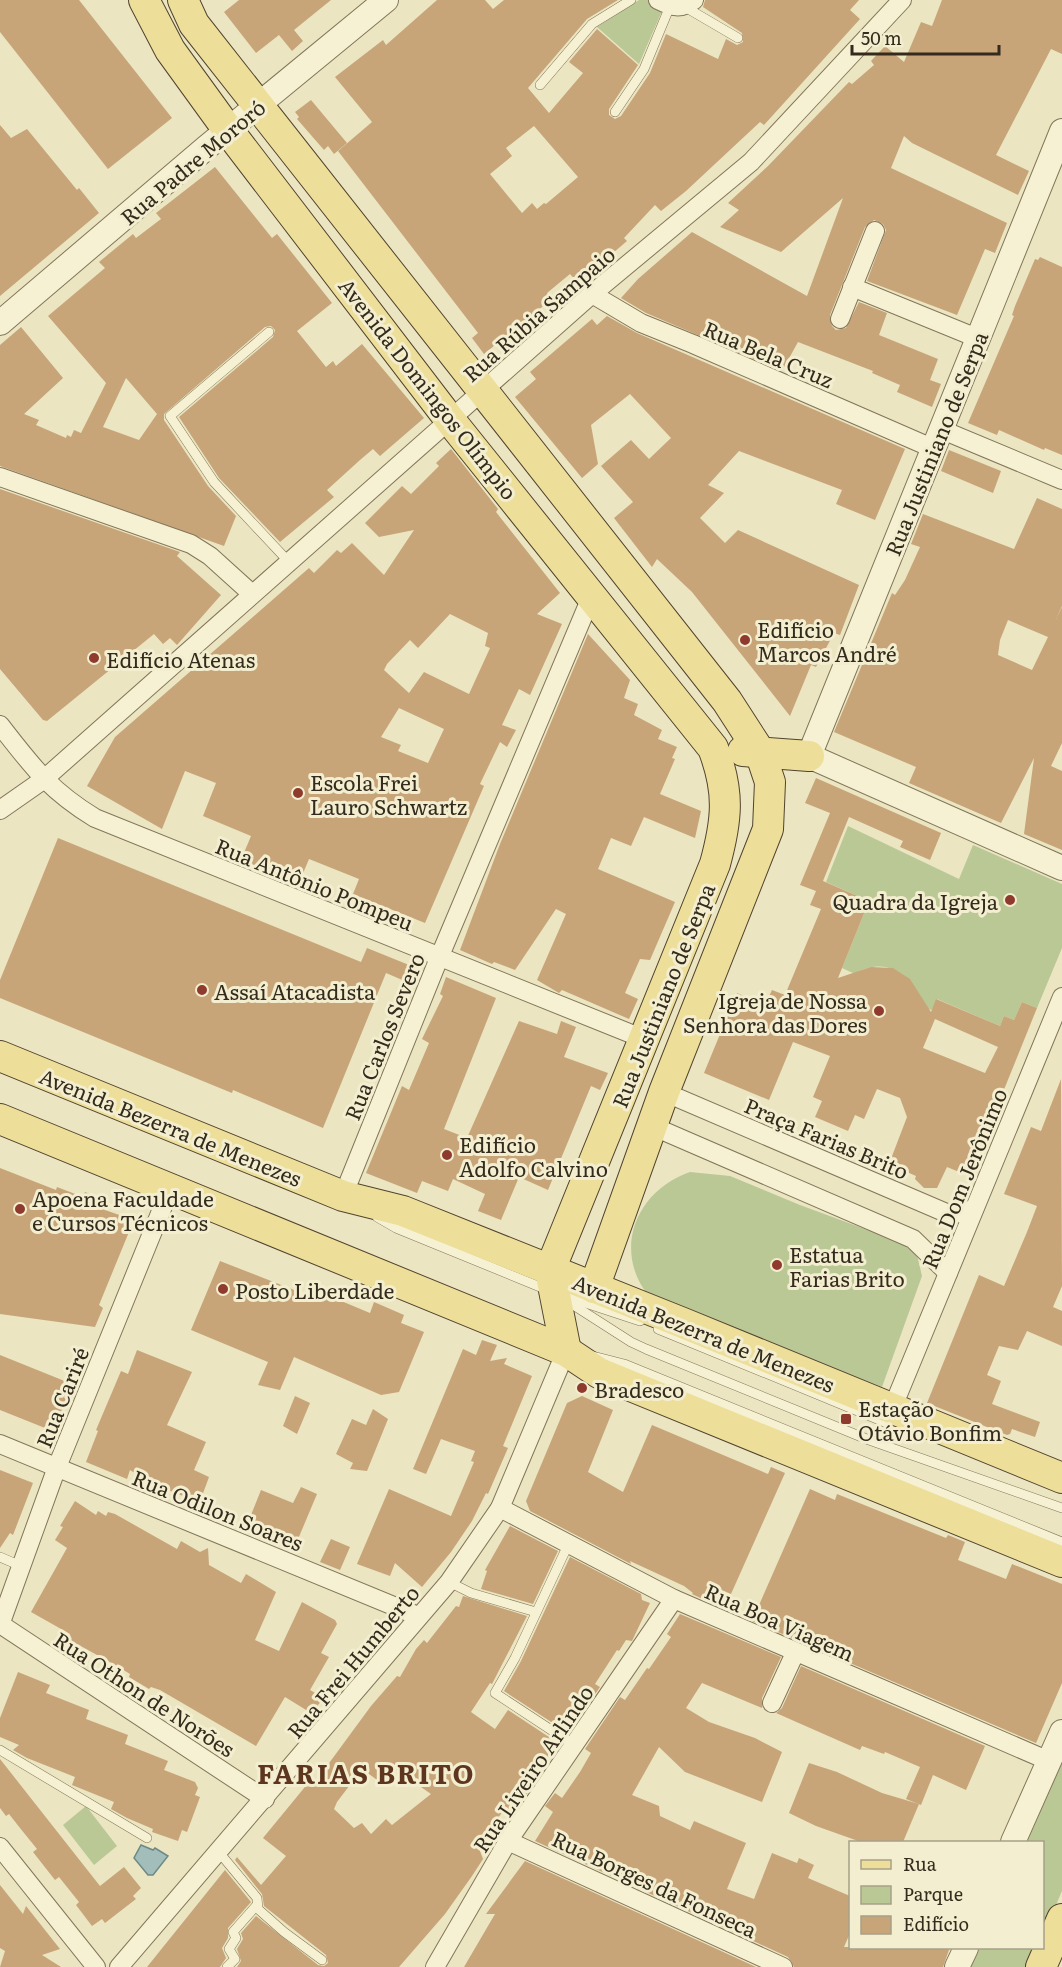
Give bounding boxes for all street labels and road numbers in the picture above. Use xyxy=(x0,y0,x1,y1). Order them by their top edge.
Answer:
street label: Rua Padre Mororó xyxy=(113,91,271,231)
street label: Rua Rúbia Sampaio xyxy=(455,238,621,388)
street label: Avenida Domingos Olímpio xyxy=(332,270,526,506)
street label: Rua Bela Cruz xyxy=(699,312,839,394)
street label: Rua Justiniano de Serpa xyxy=(876,325,995,560)
street label: Rua Antônio Pompeu xyxy=(211,829,419,937)
street label: Rua Justiniano de Serpa xyxy=(603,877,722,1112)
street label: Rua Carlos Severo xyxy=(335,947,431,1125)
street label: Avenida Bezerra de Menezes xyxy=(35,1059,307,1193)
street label: Rua Dom Jerônimo xyxy=(913,1083,1013,1273)
street label: Praça Farias Brito xyxy=(740,1088,914,1186)
street label: Avenida Bezerra de Menezes xyxy=(568,1265,840,1399)
street label: Rua Cariré xyxy=(27,1342,95,1452)
street label: Rua Odilon Soares xyxy=(128,1461,308,1557)
street label: Rua Boa Viagem xyxy=(700,1574,860,1668)
street label: Rua Frei Humberto xyxy=(279,1578,425,1744)
street label: Rua Othon de Norões xyxy=(49,1623,241,1763)
street label: Rua Liveiro Arlindo xyxy=(464,1678,600,1858)
street label: Rua Borges da Fonseca xyxy=(547,1822,763,1944)

